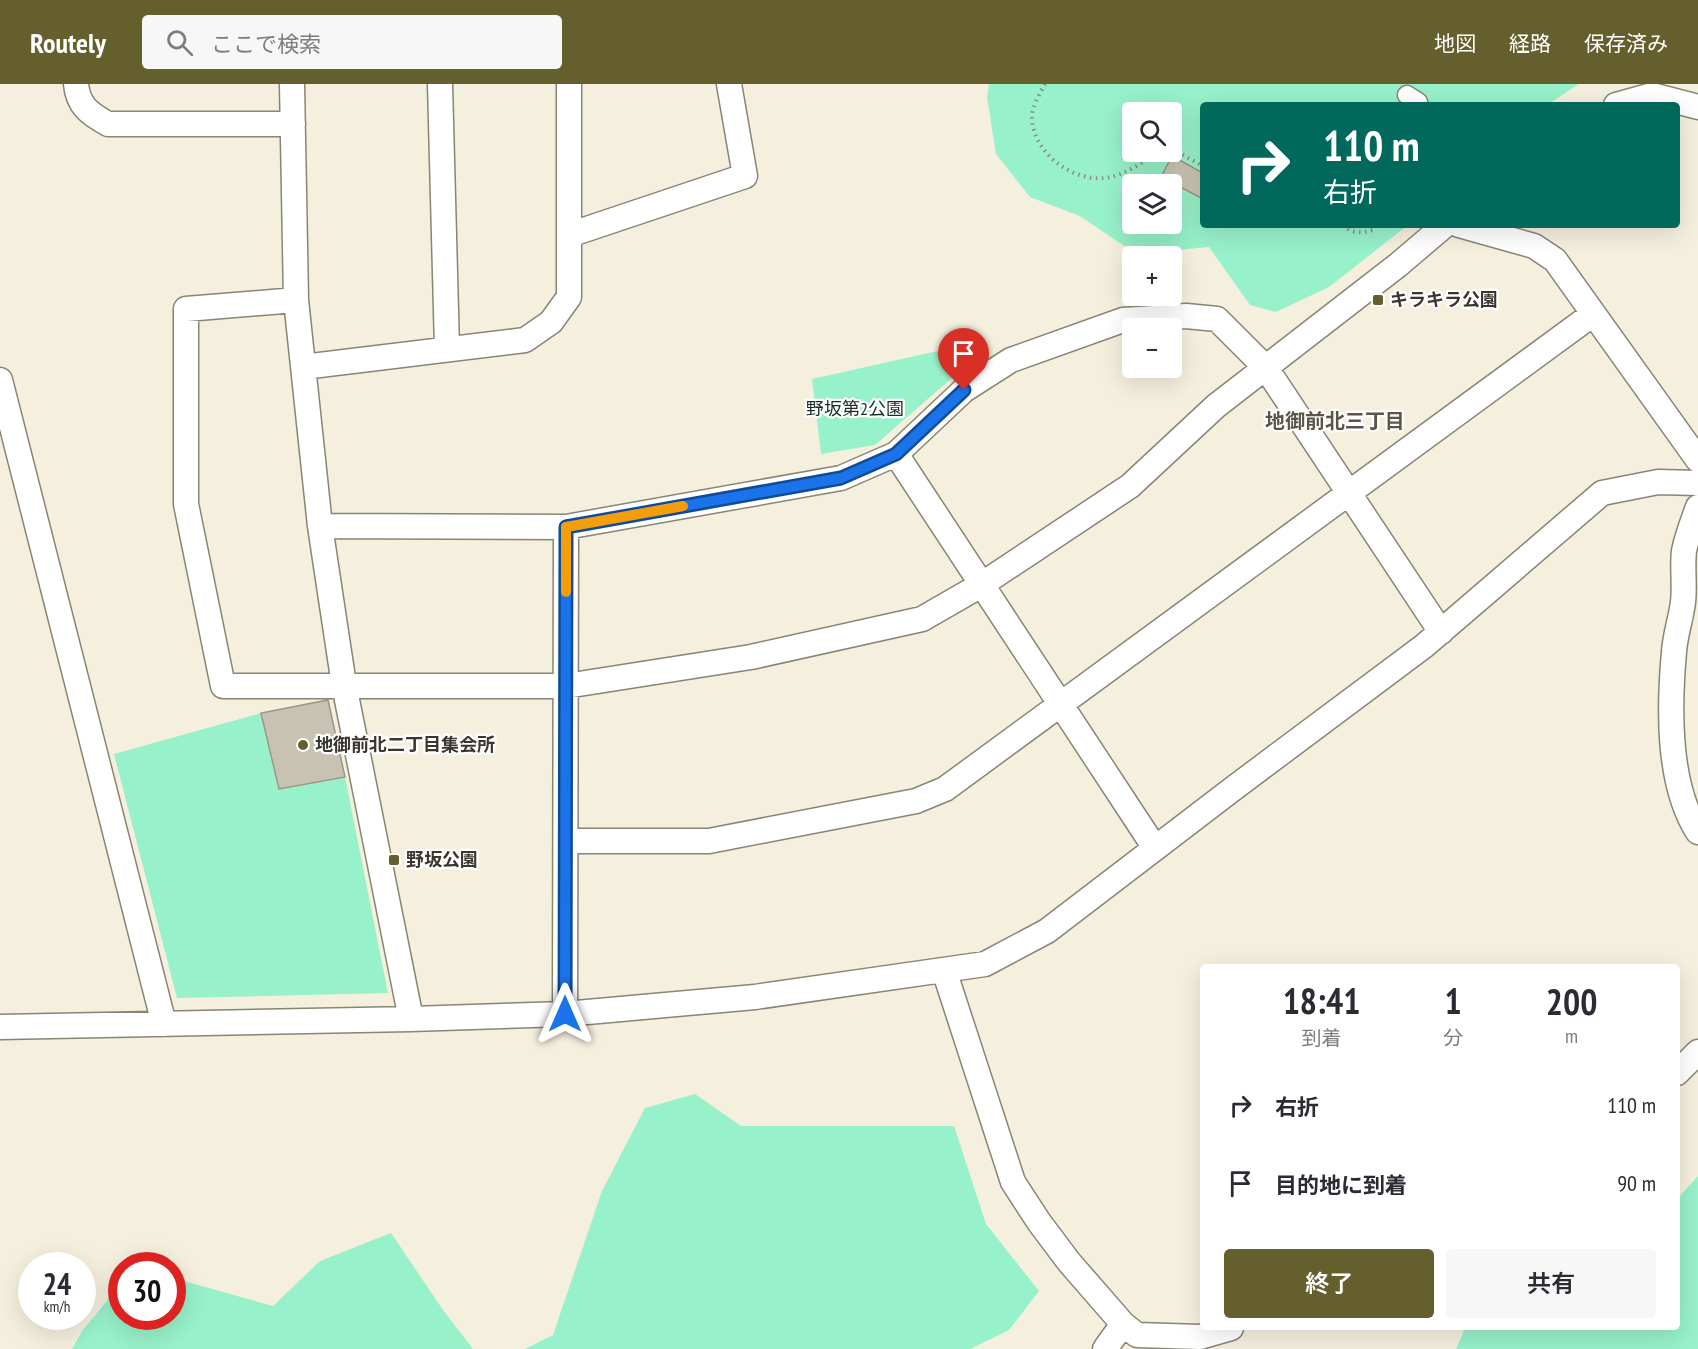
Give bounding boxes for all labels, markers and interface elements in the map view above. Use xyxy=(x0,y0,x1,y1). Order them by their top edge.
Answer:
search box xyxy=(142,15,562,69)
text: Routely xyxy=(30,24,106,61)
icon: search xyxy=(163,26,196,59)
text: ここで検索 xyxy=(211,30,321,58)
text: 地図 xyxy=(1434,30,1476,57)
text: 経路 xyxy=(1509,30,1551,57)
text: 保存済み xyxy=(1584,30,1668,57)
map controls xyxy=(1122,102,1182,378)
button: search xyxy=(1122,102,1182,162)
text: 110 m xyxy=(1323,118,1420,173)
icon: right xyxy=(1224,126,1302,204)
button: layers xyxy=(1122,174,1182,234)
text: 右折 xyxy=(1323,175,1377,209)
button: + xyxy=(1122,246,1182,306)
place label: キラキラ公園 xyxy=(1390,288,1498,311)
marker: キラキラ公園 xyxy=(1371,293,1385,307)
button: − xyxy=(1122,318,1182,378)
pin xyxy=(938,328,989,390)
icon: arrive xyxy=(947,337,980,370)
park label: 野坂第2公園 xyxy=(806,397,904,420)
district label: 地御前北三丁目 xyxy=(1265,408,1405,434)
place label: 地御前北二丁目集会所 xyxy=(315,733,495,756)
marker: 地御前北二丁目集会所 xyxy=(296,738,310,752)
place label: 野坂公園 xyxy=(406,848,478,871)
marker: 野坂公園 xyxy=(387,853,401,867)
text: 18:41 xyxy=(1283,977,1361,1024)
text: 1 xyxy=(1445,977,1462,1024)
text: 200 xyxy=(1546,978,1597,1025)
position arrow xyxy=(533,982,597,1046)
text: m xyxy=(1565,1023,1578,1049)
text: 到着 xyxy=(1302,1025,1342,1051)
text: 分 xyxy=(1443,1025,1463,1051)
icon: right xyxy=(1224,1089,1257,1122)
text: 110 m xyxy=(1607,1091,1656,1119)
text: 右折 xyxy=(1275,1093,1319,1121)
icon: arrive xyxy=(1224,1167,1257,1200)
text: 90 m xyxy=(1617,1169,1656,1197)
text: 目的地に到着 xyxy=(1275,1171,1407,1199)
button: 終了 xyxy=(1224,1249,1434,1318)
button: 共有 xyxy=(1446,1249,1656,1318)
speed limit sign: 30 xyxy=(108,1252,186,1330)
text: 24 xyxy=(43,1264,71,1303)
text: km/h xyxy=(44,1297,70,1316)

